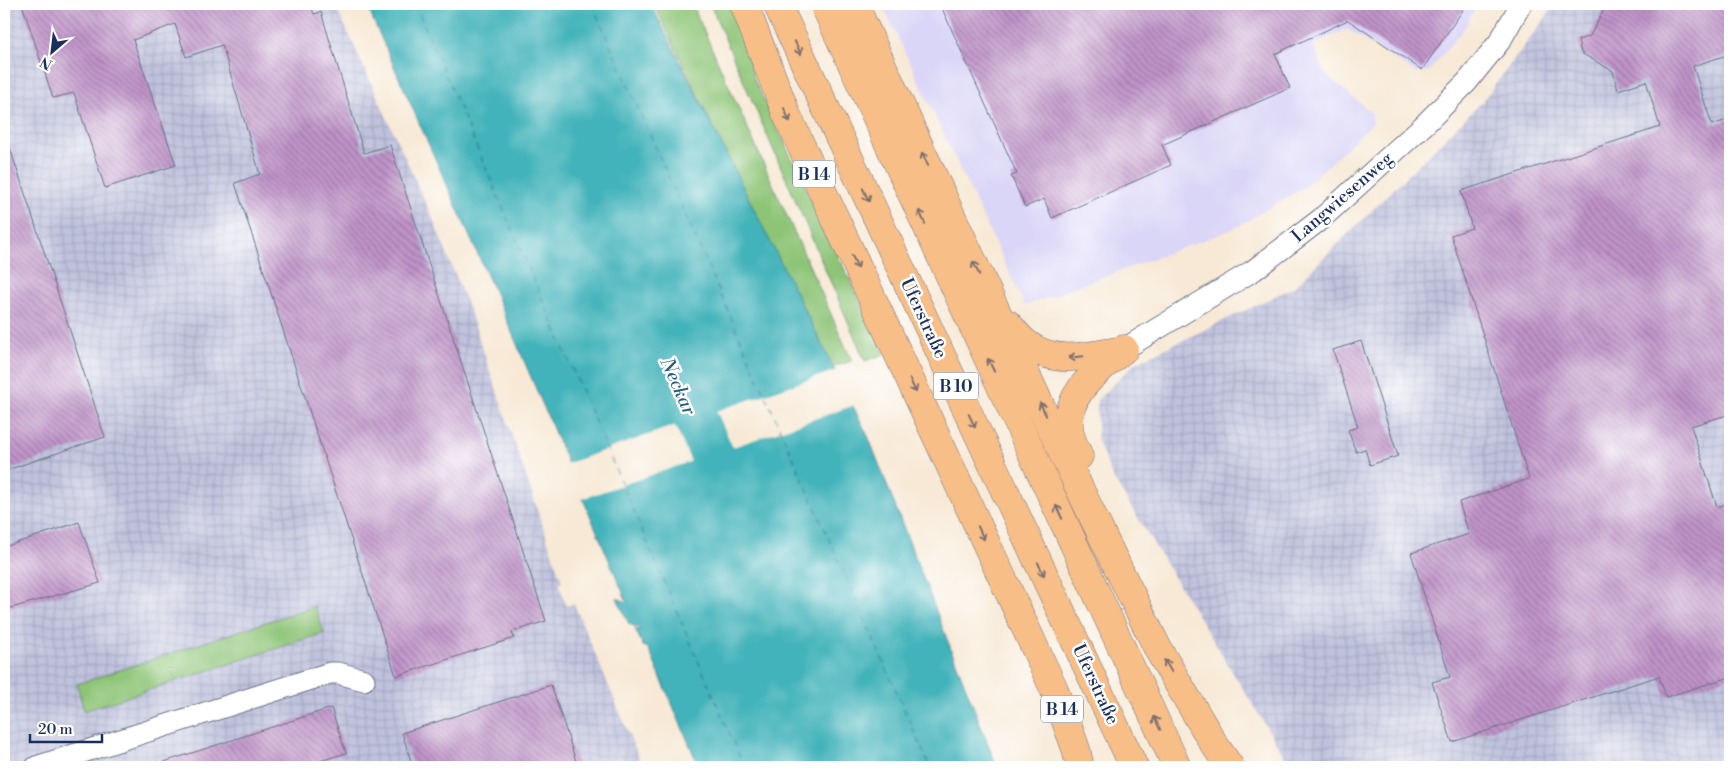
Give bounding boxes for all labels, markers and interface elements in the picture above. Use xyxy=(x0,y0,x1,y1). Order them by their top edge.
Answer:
north arrow xyxy=(28,28,78,78)
one-way arrow xyxy=(793,40,803,55)
text: N xyxy=(37,52,55,73)
one-way arrow xyxy=(782,107,792,122)
street label: Langwiesenweg xyxy=(1287,147,1398,248)
one-way arrow xyxy=(920,152,930,167)
road number: B 14 xyxy=(793,160,835,188)
one-way arrow xyxy=(862,187,872,202)
one-way arrow xyxy=(917,210,927,225)
one-way arrow xyxy=(851,254,861,269)
one-way arrow xyxy=(971,261,980,276)
street label: Uferstraße xyxy=(895,274,952,362)
one-way arrow xyxy=(1069,352,1085,361)
water label: Neckar xyxy=(654,353,702,420)
one-way arrow xyxy=(985,358,995,373)
road number: B 10 xyxy=(934,372,978,400)
one-way arrow xyxy=(909,378,918,393)
one-way arrow xyxy=(1038,402,1048,417)
one-way arrow xyxy=(968,414,978,429)
one-way arrow xyxy=(1054,505,1063,520)
one-way arrow xyxy=(977,525,986,540)
one-way arrow xyxy=(1037,561,1047,576)
street label: Uferstraße xyxy=(1067,640,1124,728)
one-way arrow xyxy=(1162,659,1172,674)
road number: B 14 xyxy=(1041,696,1083,722)
scale bar xyxy=(30,711,102,743)
one-way arrow xyxy=(1151,716,1161,731)
text: 20 m xyxy=(38,720,73,739)

